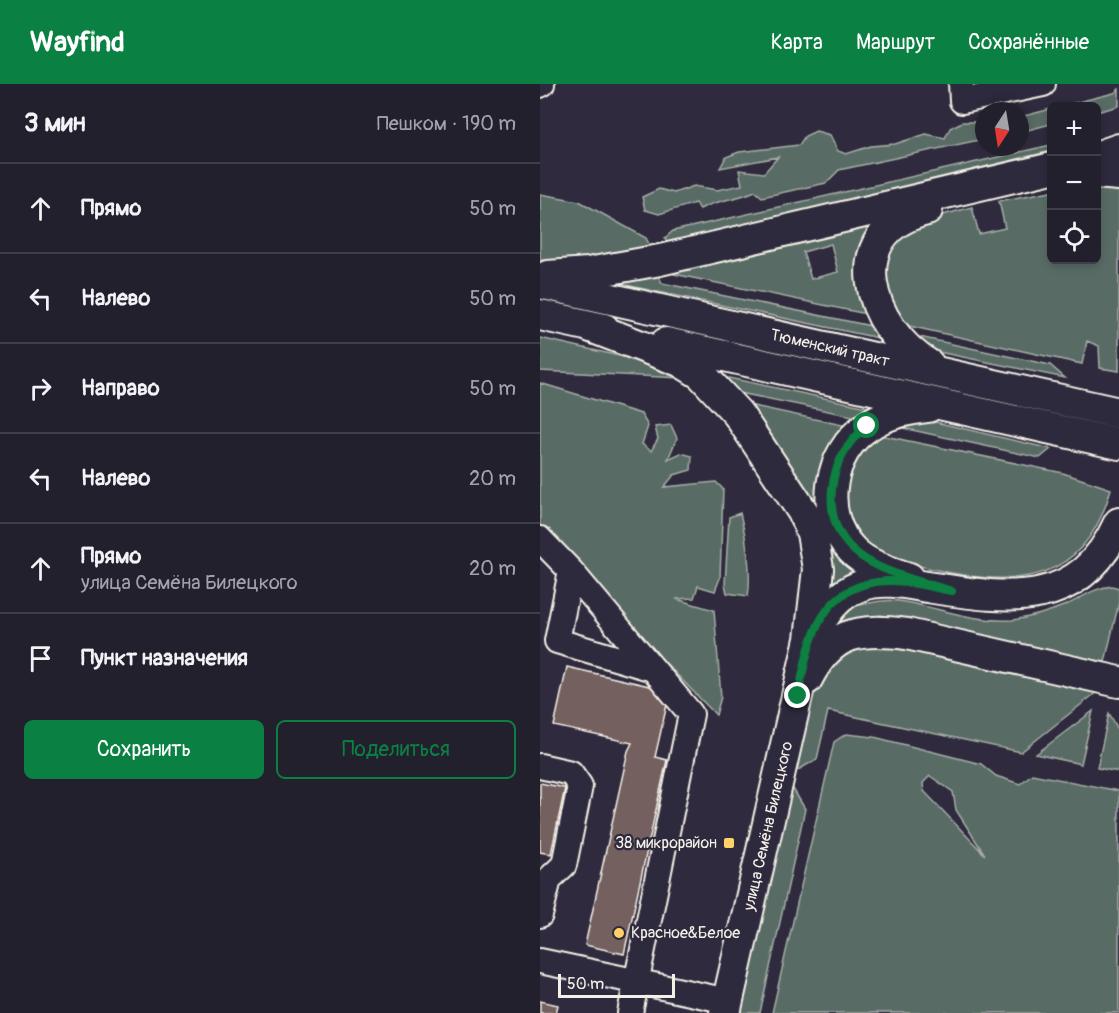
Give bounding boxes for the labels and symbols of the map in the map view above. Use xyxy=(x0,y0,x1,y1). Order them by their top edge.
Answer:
north arrow xyxy=(975,102,1029,156)
street label: Тюменский тракт xyxy=(768,325,892,371)
route start xyxy=(853,412,879,438)
route end xyxy=(784,682,810,708)
street label: улица Семёна Билецкого xyxy=(739,739,797,914)
place label: 38 микрорайон xyxy=(615,833,717,853)
marker: 38 микрорайон xyxy=(722,836,736,850)
place label: Красное&Белое xyxy=(631,923,740,943)
marker: Красное&Белое xyxy=(612,926,626,940)
scale bar xyxy=(558,971,675,998)

